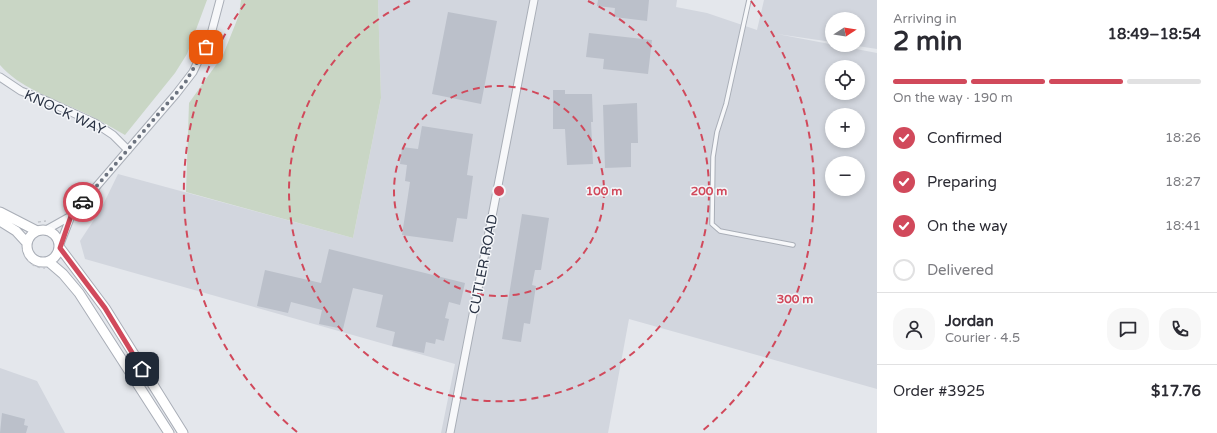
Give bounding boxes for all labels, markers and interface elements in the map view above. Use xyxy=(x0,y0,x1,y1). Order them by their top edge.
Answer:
text: Arriving in xyxy=(893,11,957,27)
north arrow xyxy=(825,12,865,52)
map controls xyxy=(825,12,865,196)
text: 18:49–18:54 xyxy=(1108,25,1201,43)
text: 2 min xyxy=(893,26,962,57)
pin xyxy=(189,30,223,64)
icon: bag xyxy=(195,36,217,58)
button: locate xyxy=(825,60,865,100)
street label: KNOCK WAY xyxy=(22,86,108,139)
text: On the way · 190 m xyxy=(893,90,1013,106)
button: + xyxy=(825,108,865,148)
icon: check xyxy=(893,127,915,149)
text: Confirmed xyxy=(927,129,1002,147)
text: 18:26 xyxy=(1165,130,1201,146)
button: − xyxy=(825,156,865,196)
icon: check xyxy=(893,171,915,193)
text: Preparing xyxy=(927,173,997,191)
text: 18:27 xyxy=(1165,174,1201,190)
courier xyxy=(63,182,103,222)
centre of rings xyxy=(492,184,506,198)
text: 100 m xyxy=(586,184,622,198)
text: 200 m xyxy=(691,184,727,198)
icon: car xyxy=(72,191,94,213)
street label: CUTLER ROAD xyxy=(465,213,502,316)
icon: check xyxy=(893,215,915,237)
text: On the way xyxy=(927,217,1007,235)
text: 18:41 xyxy=(1165,218,1201,234)
text: Delivered xyxy=(927,261,994,279)
text: 300 m xyxy=(777,292,813,306)
button: person xyxy=(893,308,935,350)
button: chat xyxy=(1107,308,1149,350)
button: phone xyxy=(1159,308,1201,350)
text: Jordan xyxy=(945,312,994,330)
text: Courier · 4.5 xyxy=(945,330,1020,346)
pin xyxy=(125,352,159,386)
icon: home xyxy=(131,358,153,380)
text: Order #3925 xyxy=(893,382,985,400)
text: $17.76 xyxy=(1151,382,1201,400)

